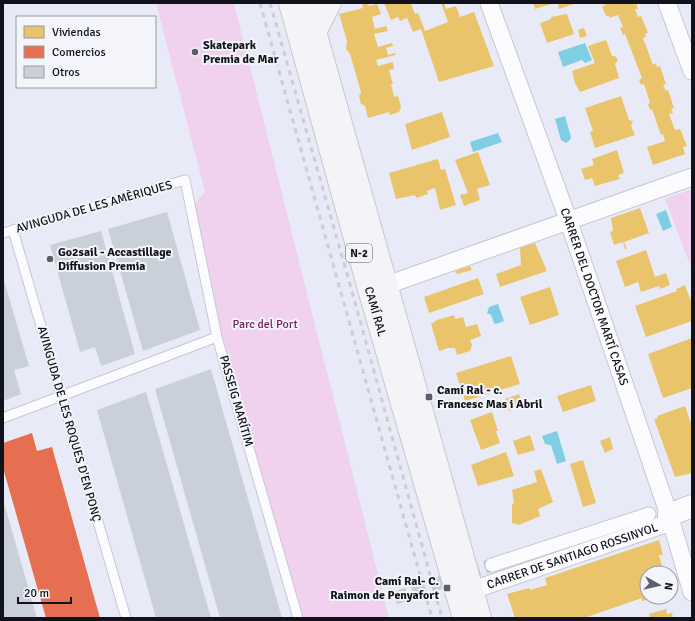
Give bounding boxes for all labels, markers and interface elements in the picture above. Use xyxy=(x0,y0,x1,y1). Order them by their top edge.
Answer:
legend xyxy=(16,16,156,88)
text: Viviendas xyxy=(52,25,101,40)
place label: Skatepark Premia de Mar xyxy=(203,38,279,67)
text: Comercios xyxy=(52,45,106,60)
marker: Skatepark Premia de Mar xyxy=(190,47,200,57)
text: Otros xyxy=(52,65,80,80)
street label: AVINGUDA DE LES AMÈRIQUES xyxy=(14,177,174,237)
street label: CARRER DEL DOCTOR MARTÍ CASAS xyxy=(557,206,632,388)
road number: N-2 xyxy=(346,244,372,262)
place label: Go2sail - Accastillage Diffusion Premia xyxy=(58,245,172,274)
marker: Go2sail - Accastillage Diffusion Premia xyxy=(45,254,55,264)
street label: CAMÍ RAL xyxy=(361,285,390,338)
park label: Parc del Port xyxy=(232,317,298,332)
street label: AVINGUDA DE LES ROQUES D'EN PONÇ xyxy=(34,324,104,524)
street label: PASSEIG MARÍTIM xyxy=(216,354,256,448)
place label: Camí Ral - c. Francesc Mas i Abril xyxy=(437,383,543,412)
marker: Camí Ral - c. Francesc Mas i Abril xyxy=(424,392,434,402)
street label: CARRER DE SANTIAGO ROSSINYOL xyxy=(485,520,660,592)
north arrow xyxy=(639,565,679,605)
place label: Camí Ral- C. Raimon de Penyafort xyxy=(330,574,439,603)
scale bar xyxy=(18,579,71,605)
text: N xyxy=(661,582,675,591)
marker: Camí Ral- C. Raimon de Penyafort xyxy=(442,583,452,593)
text: 20 m xyxy=(24,586,49,601)

